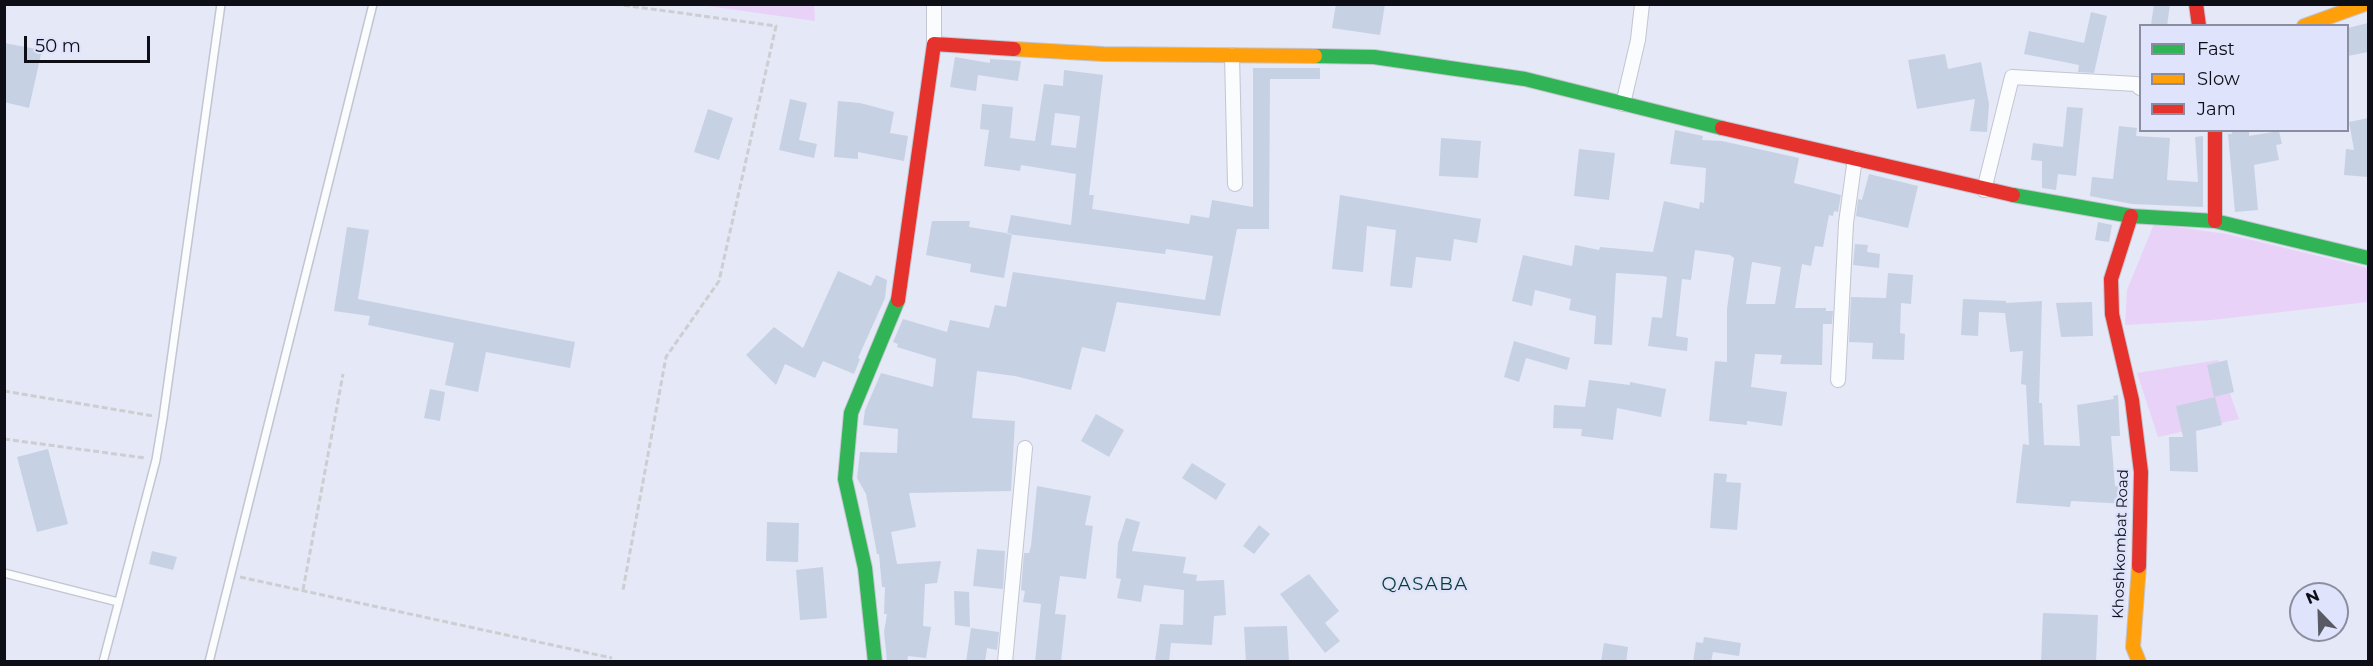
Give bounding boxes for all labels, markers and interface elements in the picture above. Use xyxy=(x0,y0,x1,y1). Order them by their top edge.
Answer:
scale bar xyxy=(27,24,153,62)
legend xyxy=(2139,24,2349,132)
text: 50 m xyxy=(35,35,81,57)
text: Fast xyxy=(2197,38,2235,60)
text: Slow xyxy=(2197,68,2240,90)
text: Jam xyxy=(2197,98,2236,120)
street label: Khoshkombat Road xyxy=(2109,469,2133,619)
district label: QASABA xyxy=(1381,574,1469,596)
north arrow xyxy=(2289,582,2349,642)
text: N xyxy=(2303,586,2322,608)

